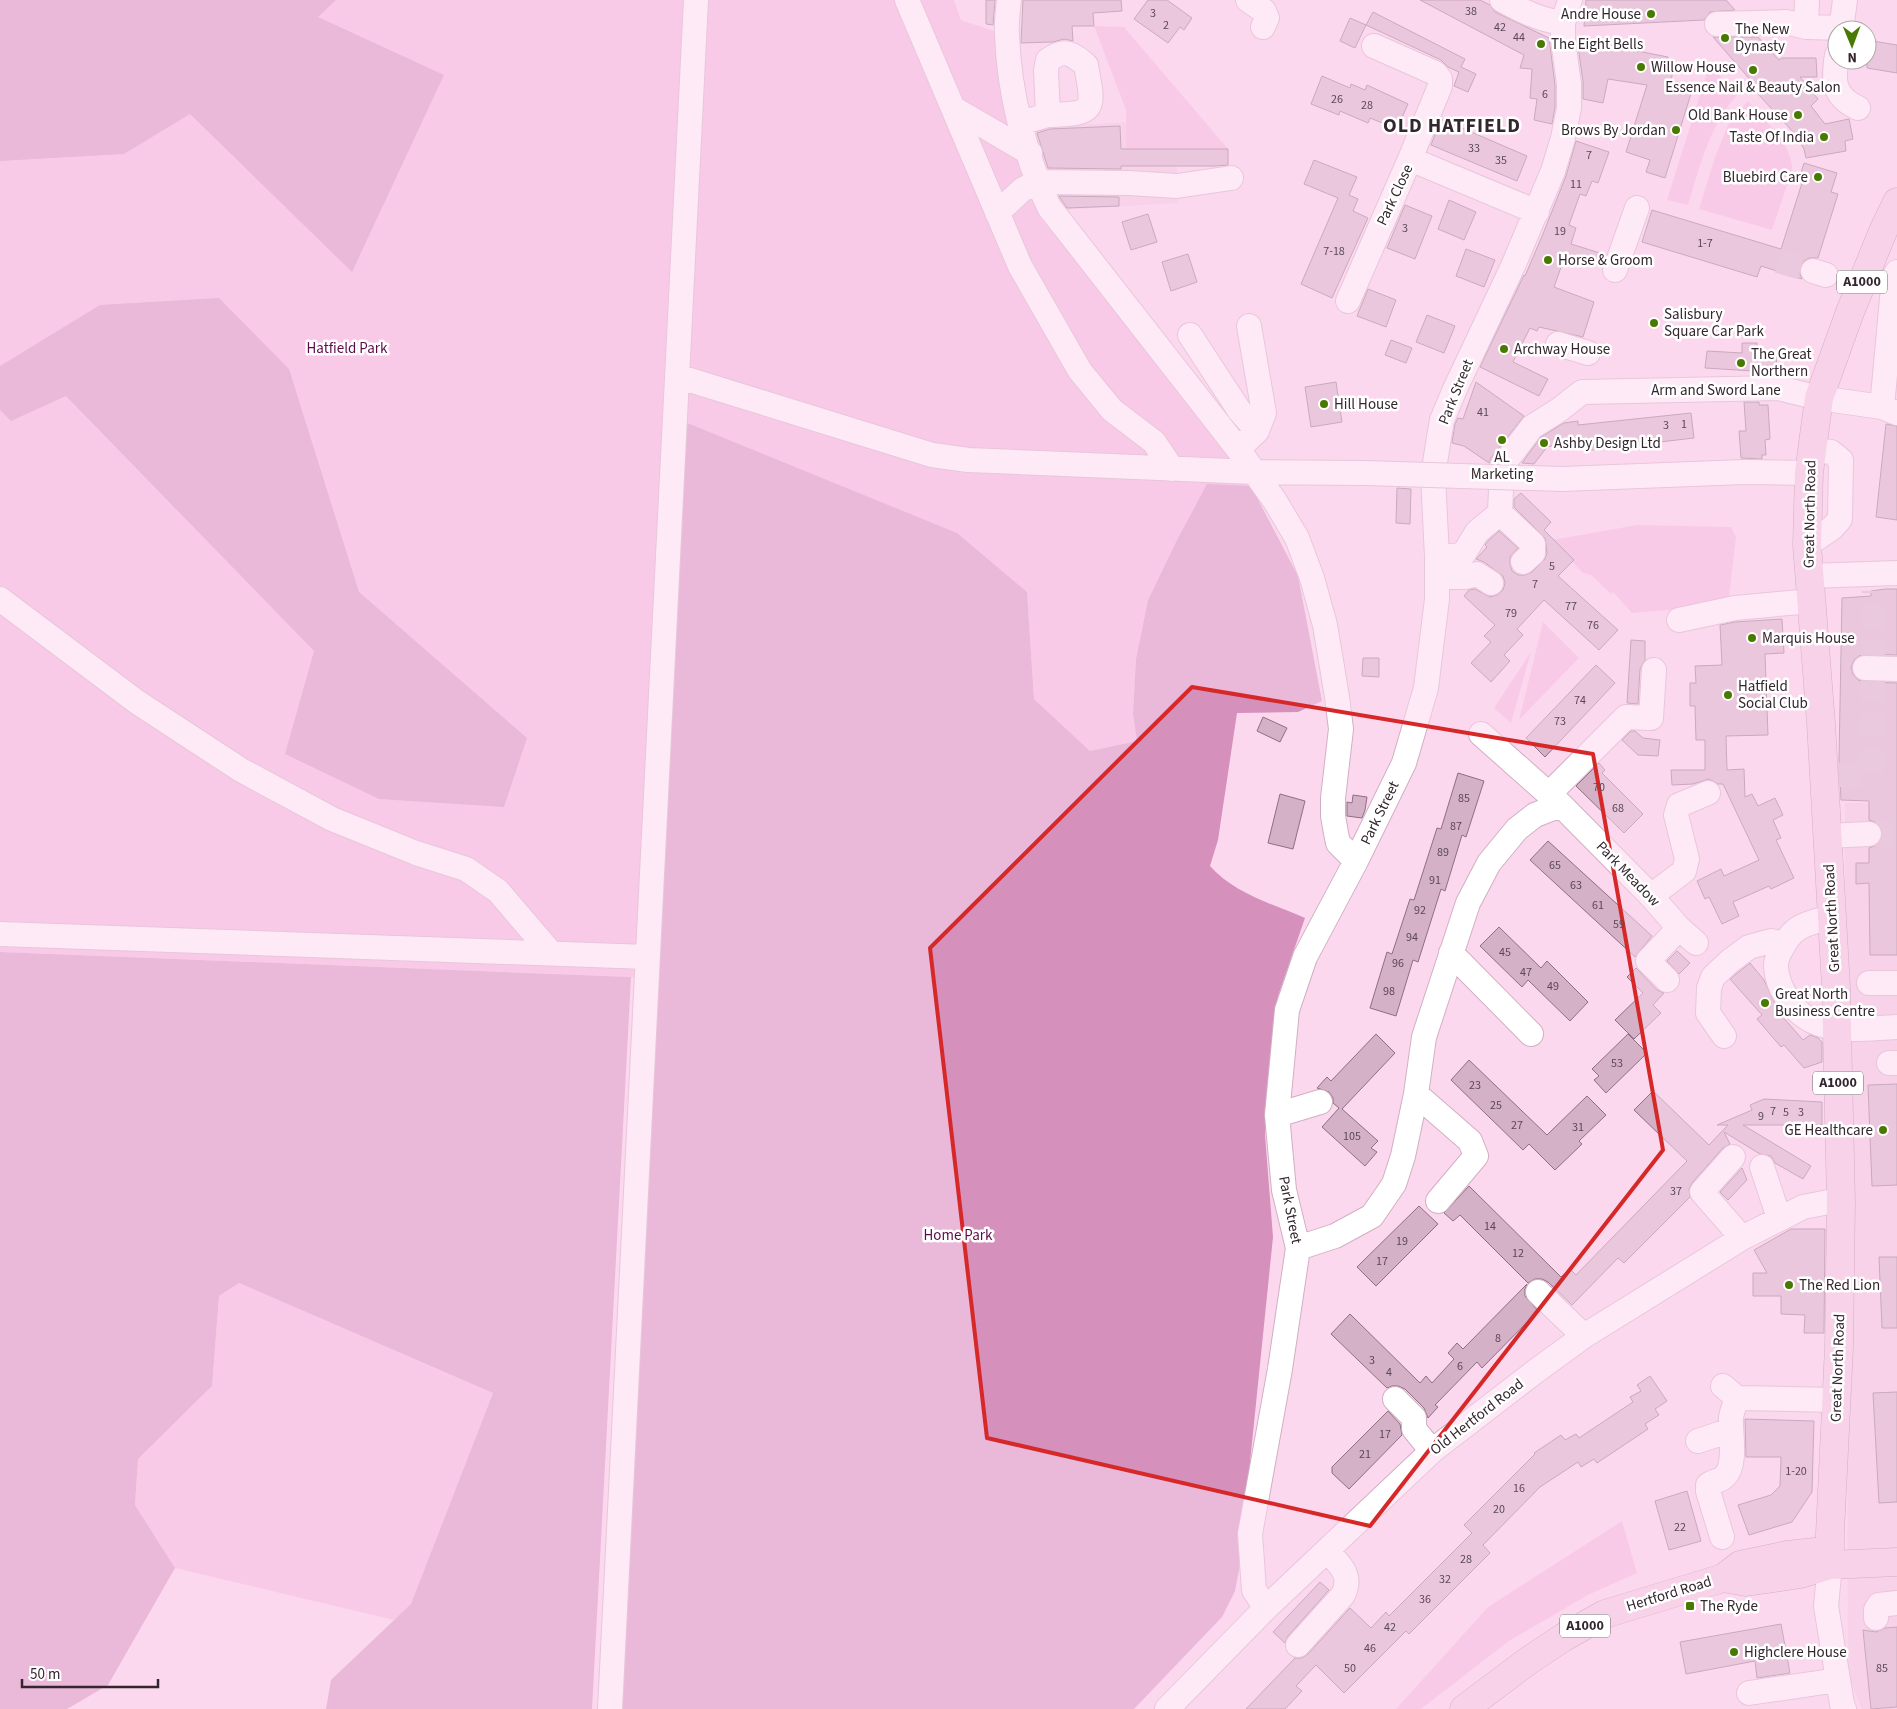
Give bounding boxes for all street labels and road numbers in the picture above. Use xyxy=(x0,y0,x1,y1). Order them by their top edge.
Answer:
street label: Park Close xyxy=(1372,161,1418,229)
road number: A1000 xyxy=(1837,270,1887,294)
street label: Park Street xyxy=(1433,356,1479,428)
street label: Arm and Sword Lane xyxy=(1651,380,1781,401)
street label: Great North Road xyxy=(1799,460,1821,568)
street label: Park Street xyxy=(1356,778,1404,848)
street label: Park Meadow xyxy=(1591,837,1665,912)
street label: Great North Road xyxy=(1819,863,1845,973)
road number: A1000 xyxy=(1813,1072,1863,1094)
street label: Park Street xyxy=(1273,1174,1307,1246)
street label: Great North Road xyxy=(1826,1313,1850,1423)
street label: Old Hertford Road xyxy=(1426,1374,1528,1460)
street label: Hertford Road xyxy=(1624,1571,1714,1617)
road number: A1000 xyxy=(1560,1614,1610,1638)

